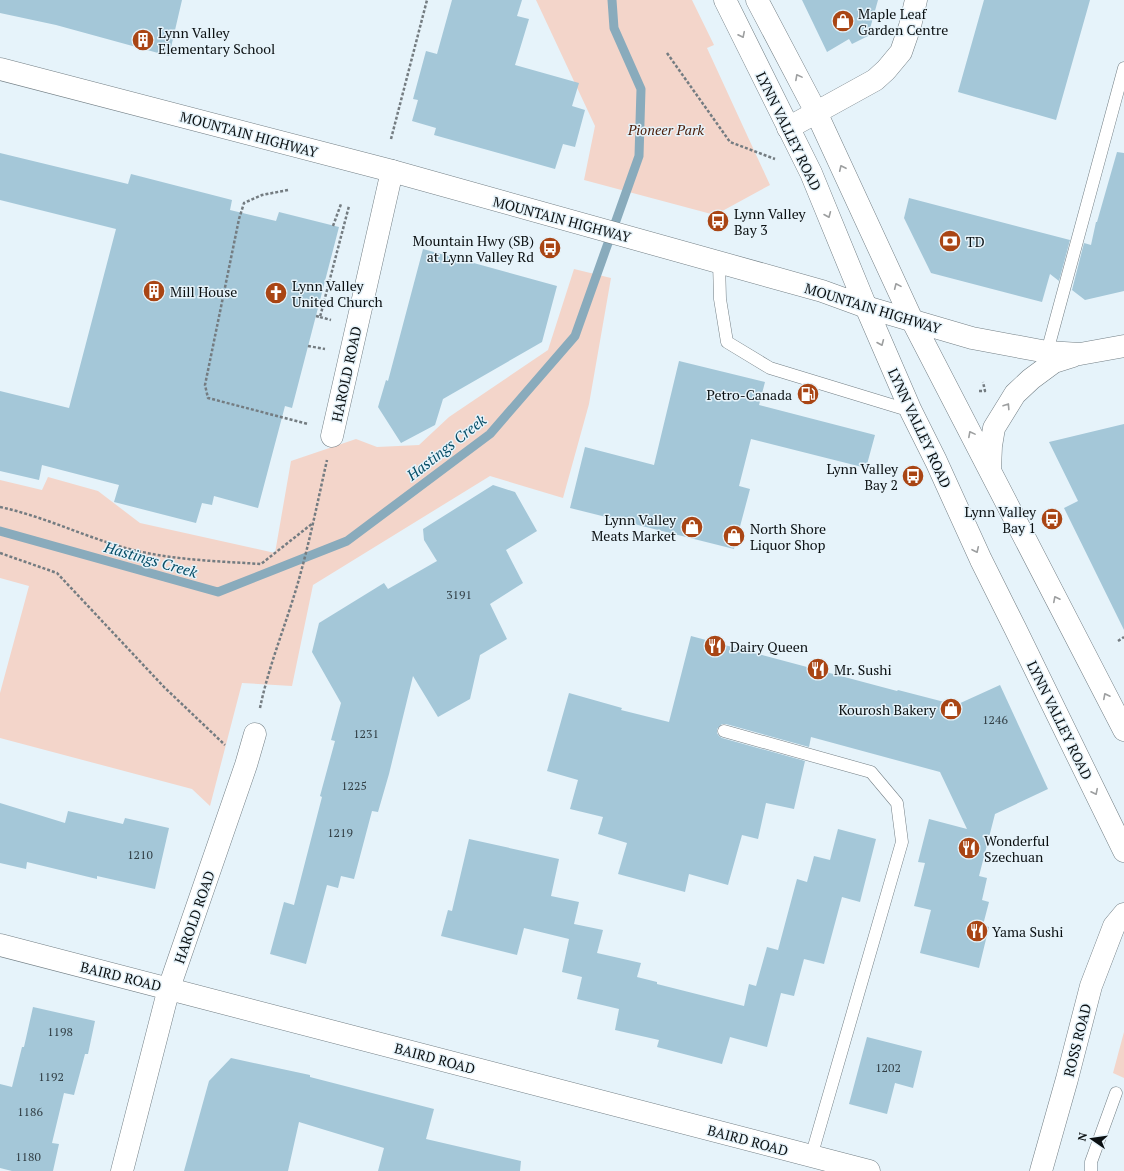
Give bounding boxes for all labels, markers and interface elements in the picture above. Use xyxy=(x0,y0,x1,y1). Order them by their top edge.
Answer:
place label: Maple Leaf Garden Centre xyxy=(858,4,948,39)
shop icon: Maple Leaf Garden Centre xyxy=(830,8,856,34)
place label: Lynn Valley Elementary School xyxy=(158,23,275,58)
building icon: Lynn Valley Elementary School xyxy=(130,27,156,53)
one-way arrow xyxy=(737,31,745,38)
street label: LYNN VALLEY ROAD xyxy=(752,68,826,194)
one-way arrow xyxy=(795,74,803,82)
street label: MOUNTAIN HIGHWAY xyxy=(178,106,321,162)
park label: Pioneer Park xyxy=(627,120,704,139)
one-way arrow xyxy=(839,165,847,173)
street label: MOUNTAIN HIGHWAY xyxy=(491,191,634,247)
place label: Lynn Valley Bay 3 xyxy=(734,204,806,239)
bus stop icon: Lynn Valley Bay 3 xyxy=(705,208,731,234)
one-way arrow xyxy=(824,212,832,219)
bank icon: TD xyxy=(937,228,963,254)
place label: Mountain Hwy (SB) at Lynn Valley Rd xyxy=(413,231,534,266)
place label: TD xyxy=(966,232,985,251)
bus stop icon: Mountain Hwy (SB) at Lynn Valley Rd xyxy=(537,235,563,261)
place label: Lynn Valley United Church xyxy=(292,276,383,311)
building icon: Mill House xyxy=(141,278,167,304)
street label: MOUNTAIN HIGHWAY xyxy=(802,278,945,338)
church icon: Lynn Valley United Church xyxy=(263,280,289,306)
place label: Mill House xyxy=(170,282,237,301)
one-way arrow xyxy=(894,283,902,290)
street label: HAROLD ROAD xyxy=(327,324,365,423)
one-way arrow xyxy=(877,339,885,346)
street label: LYNN VALLEY ROAD xyxy=(884,365,956,491)
fuel station icon: Petro-Canada xyxy=(795,381,821,407)
place label: Petro-Canada xyxy=(706,385,792,404)
one-way arrow xyxy=(1003,403,1010,410)
water label: Hastings Creek xyxy=(401,409,491,485)
one-way arrow xyxy=(969,431,976,438)
place label: Lynn Valley Bay 2 xyxy=(826,459,899,494)
bus stop icon: Lynn Valley Bay 2 xyxy=(900,463,926,489)
place label: Lynn Valley Bay 1 xyxy=(964,502,1037,537)
bus stop icon: Lynn Valley Bay 1 xyxy=(1039,506,1065,532)
place label: Lynn Valley Meats Market xyxy=(591,510,677,545)
shop icon: Lynn Valley Meats Market xyxy=(679,514,705,540)
place label: North Shore Liquor Shop xyxy=(750,519,826,554)
shop icon: North Shore Liquor Shop xyxy=(721,523,747,549)
water label: Hastings Creek xyxy=(101,536,201,582)
one-way arrow xyxy=(971,546,979,553)
house number: 3191 xyxy=(446,587,472,602)
one-way arrow xyxy=(1054,596,1061,603)
restaurant icon: Dairy Queen xyxy=(702,633,728,659)
place label: Dairy Queen xyxy=(730,637,809,656)
restaurant icon: Mr. Sushi xyxy=(805,656,831,682)
street label: LYNN VALLEY ROAD xyxy=(1023,657,1097,783)
place label: Mr. Sushi xyxy=(834,660,892,679)
one-way arrow xyxy=(1103,693,1111,700)
shop icon: Kourosh Bakery xyxy=(938,696,964,722)
place label: Kourosh Bakery xyxy=(839,700,937,719)
house number: 1246 xyxy=(982,712,1008,727)
house number: 1231 xyxy=(353,726,379,741)
house number: 1225 xyxy=(341,778,367,793)
one-way arrow xyxy=(1090,788,1098,796)
house number: 1219 xyxy=(327,825,353,840)
place label: Wonderful Szechuan xyxy=(984,831,1049,866)
restaurant icon: Wonderful Szechuan xyxy=(956,835,982,861)
house number: 1210 xyxy=(127,847,153,862)
street label: HAROLD ROAD xyxy=(169,868,219,966)
restaurant icon: Yama Sushi xyxy=(964,918,990,944)
place label: Yama Sushi xyxy=(992,922,1064,941)
street label: BAIRD ROAD xyxy=(78,957,164,995)
street label: ROSS ROAD xyxy=(1059,1001,1095,1079)
house number: 1198 xyxy=(47,1024,73,1039)
street label: BAIRD ROAD xyxy=(393,1038,478,1078)
house number: 1202 xyxy=(875,1060,901,1075)
house number: 1192 xyxy=(38,1069,64,1084)
house number: 1186 xyxy=(17,1104,43,1119)
north arrow xyxy=(1072,1119,1112,1159)
street label: BAIRD ROAD xyxy=(706,1120,791,1160)
text: N xyxy=(1074,1130,1090,1142)
house number: 1180 xyxy=(15,1149,41,1164)

